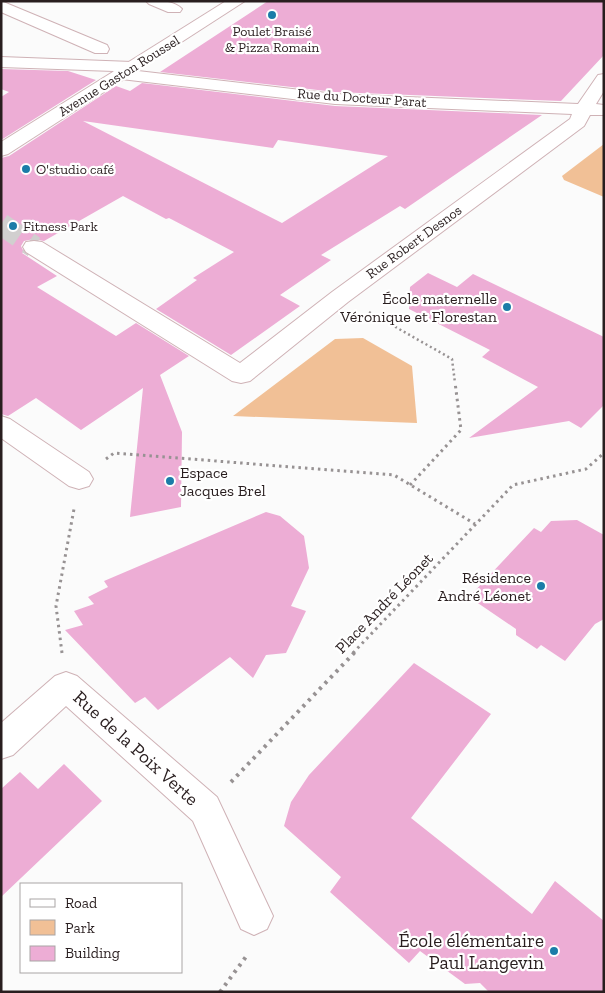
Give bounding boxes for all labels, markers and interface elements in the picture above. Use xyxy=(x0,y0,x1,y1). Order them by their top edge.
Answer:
marker: Poulet Braisé & Pizza Romain xyxy=(266,9,278,21)
place label: Poulet Braisé & Pizza Romain xyxy=(225,23,319,56)
street label: Avenue Gaston Roussel xyxy=(55,32,183,120)
street label: Rue du Docteur Parat xyxy=(297,85,428,111)
place label: O'studio café xyxy=(36,161,115,178)
marker: O'studio café xyxy=(20,163,32,175)
street label: Rue Robert Desnos xyxy=(363,202,465,282)
place label: Fitness Park xyxy=(23,218,98,235)
marker: Fitness Park xyxy=(7,220,19,232)
place label: École maternelle Véronique et Florestan xyxy=(339,289,498,326)
marker: École maternelle Véronique et Florestan xyxy=(501,301,513,313)
place label: Espace Jacques Brel xyxy=(180,463,266,500)
marker: Espace Jacques Brel xyxy=(164,475,176,487)
street label: Place André Léonet xyxy=(331,549,437,657)
place label: Résidence André Léonet xyxy=(438,568,531,605)
marker: Résidence André Léonet xyxy=(535,580,547,592)
street label: Rue de la Poix Verte xyxy=(69,686,203,810)
legend xyxy=(20,883,182,973)
text: Road xyxy=(65,894,98,912)
text: Park xyxy=(65,919,95,937)
place label: École élémentaire Paul Langevin xyxy=(398,929,544,974)
text: Building xyxy=(65,944,120,962)
marker: École élémentaire Paul Langevin xyxy=(548,945,560,957)

